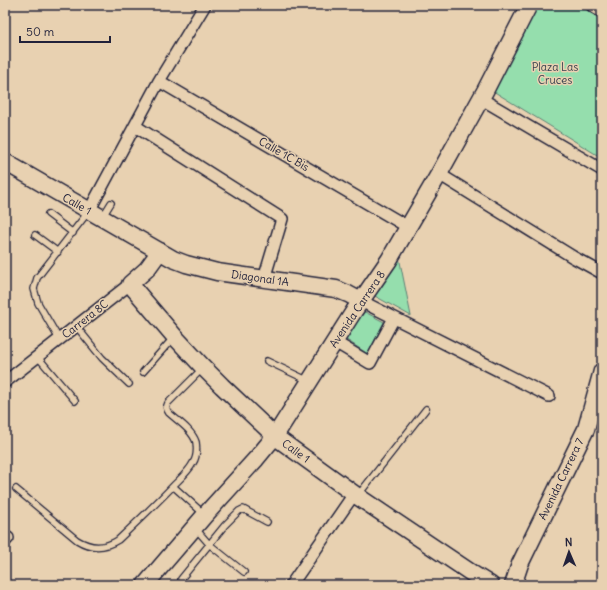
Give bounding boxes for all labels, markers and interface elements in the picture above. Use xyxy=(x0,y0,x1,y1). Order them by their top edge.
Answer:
scale bar xyxy=(20,18,110,44)
text: 50 m xyxy=(26,24,55,39)
park label: Plaza Las Cruces xyxy=(532,60,578,87)
street label: Calle 1C Bis xyxy=(256,134,312,174)
street label: Calle 1 xyxy=(60,190,94,218)
street label: Diagonal 1A xyxy=(230,267,290,289)
street label: Avenida Carrera 8 xyxy=(326,268,388,350)
street label: Carrera 8C xyxy=(59,297,111,341)
street label: Avenida Carrera 7 xyxy=(535,435,587,522)
street label: Calle 1 xyxy=(279,436,313,466)
north arrow xyxy=(549,532,589,572)
text: N xyxy=(565,535,573,549)

